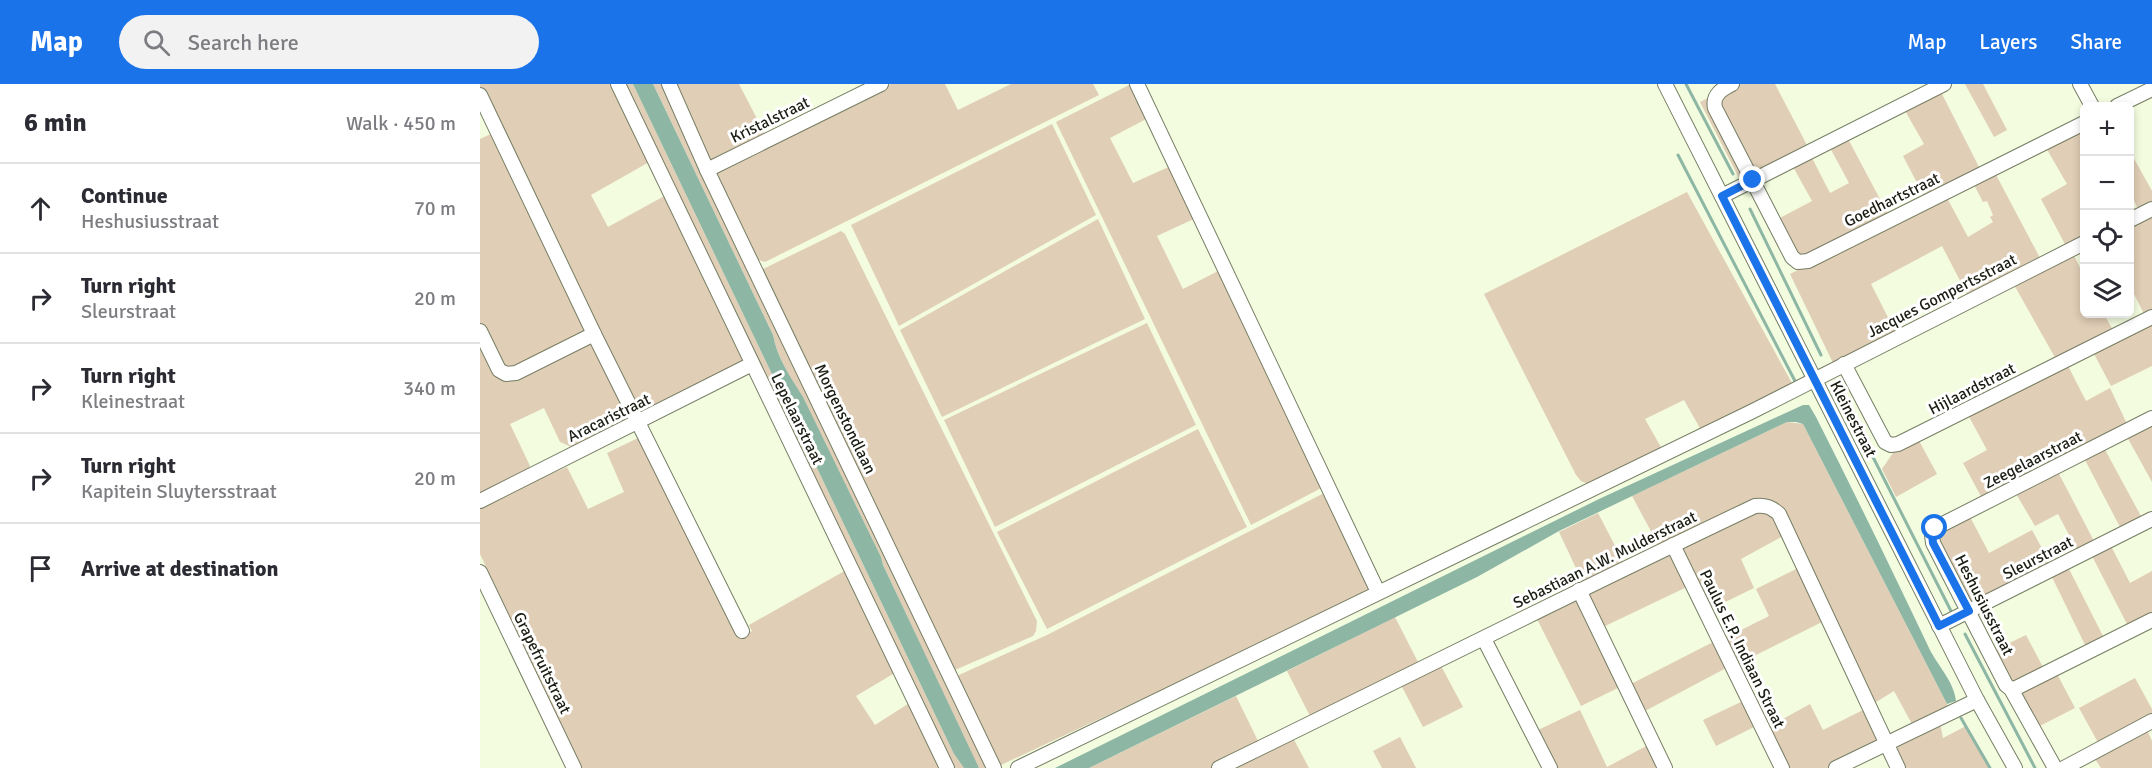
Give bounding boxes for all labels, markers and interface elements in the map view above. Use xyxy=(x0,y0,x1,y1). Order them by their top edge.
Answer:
search box xyxy=(119,15,539,69)
text: Map xyxy=(30,25,83,59)
icon: search xyxy=(140,26,173,59)
text: Search here xyxy=(188,29,299,56)
text: Map xyxy=(1908,29,1946,55)
text: Layers xyxy=(1979,29,2037,55)
text: Share xyxy=(2070,29,2122,55)
street label: Kristalstraat xyxy=(727,92,813,148)
map controls xyxy=(2080,102,2134,318)
button: + xyxy=(2080,102,2134,156)
text: 6 min xyxy=(24,107,87,139)
text: Walk · 450 m xyxy=(346,111,456,136)
button: − xyxy=(2080,156,2134,210)
route end xyxy=(1739,166,1765,192)
street label: Goedhartstraat xyxy=(1841,168,1943,232)
text: Continue xyxy=(81,182,168,209)
icon: ahead xyxy=(24,192,57,225)
text: 70 m xyxy=(414,196,456,221)
text: Heshusiusstraat xyxy=(81,209,219,234)
button: locate xyxy=(2080,210,2134,264)
street label: Jacques Gompertsstraat xyxy=(1864,250,2020,342)
button: layers xyxy=(2080,264,2134,318)
text: Turn right xyxy=(81,272,176,299)
icon: right xyxy=(24,282,57,315)
text: 20 m xyxy=(414,286,456,311)
text: Sleurstraat xyxy=(81,299,176,324)
street label: Hijlaardstraat xyxy=(1925,358,2019,419)
street label: Morgenstondlaan xyxy=(810,361,880,477)
text: Turn right xyxy=(81,362,176,389)
street label: Lepelaarstraat xyxy=(766,370,828,468)
icon: right xyxy=(24,372,57,405)
text: 340 m xyxy=(403,376,456,401)
street label: Kleinestraat xyxy=(1825,377,1881,461)
text: Kleinestraat xyxy=(81,389,185,414)
street label: Aracaristraat xyxy=(564,389,654,447)
street label: Zeegelaarstraat xyxy=(1980,426,2086,493)
text: Turn right xyxy=(81,452,176,479)
icon: right xyxy=(24,462,57,495)
text: 20 m xyxy=(414,466,456,491)
text: Kapitein Sluytersstraat xyxy=(81,479,277,504)
street label: Sebastiaan A.W. Mulderstraat xyxy=(1510,507,1700,613)
route start xyxy=(1921,514,1947,540)
street label: Sleurstraat xyxy=(2000,532,2077,584)
street label: Heshusiusstraat xyxy=(1950,551,2018,659)
icon: arrive xyxy=(24,552,57,585)
text: Arrive at destination xyxy=(81,555,278,582)
street label: Paulus E.P. Indiaan Straat xyxy=(1695,566,1789,732)
street label: Grapefruitstraat xyxy=(509,609,575,718)

